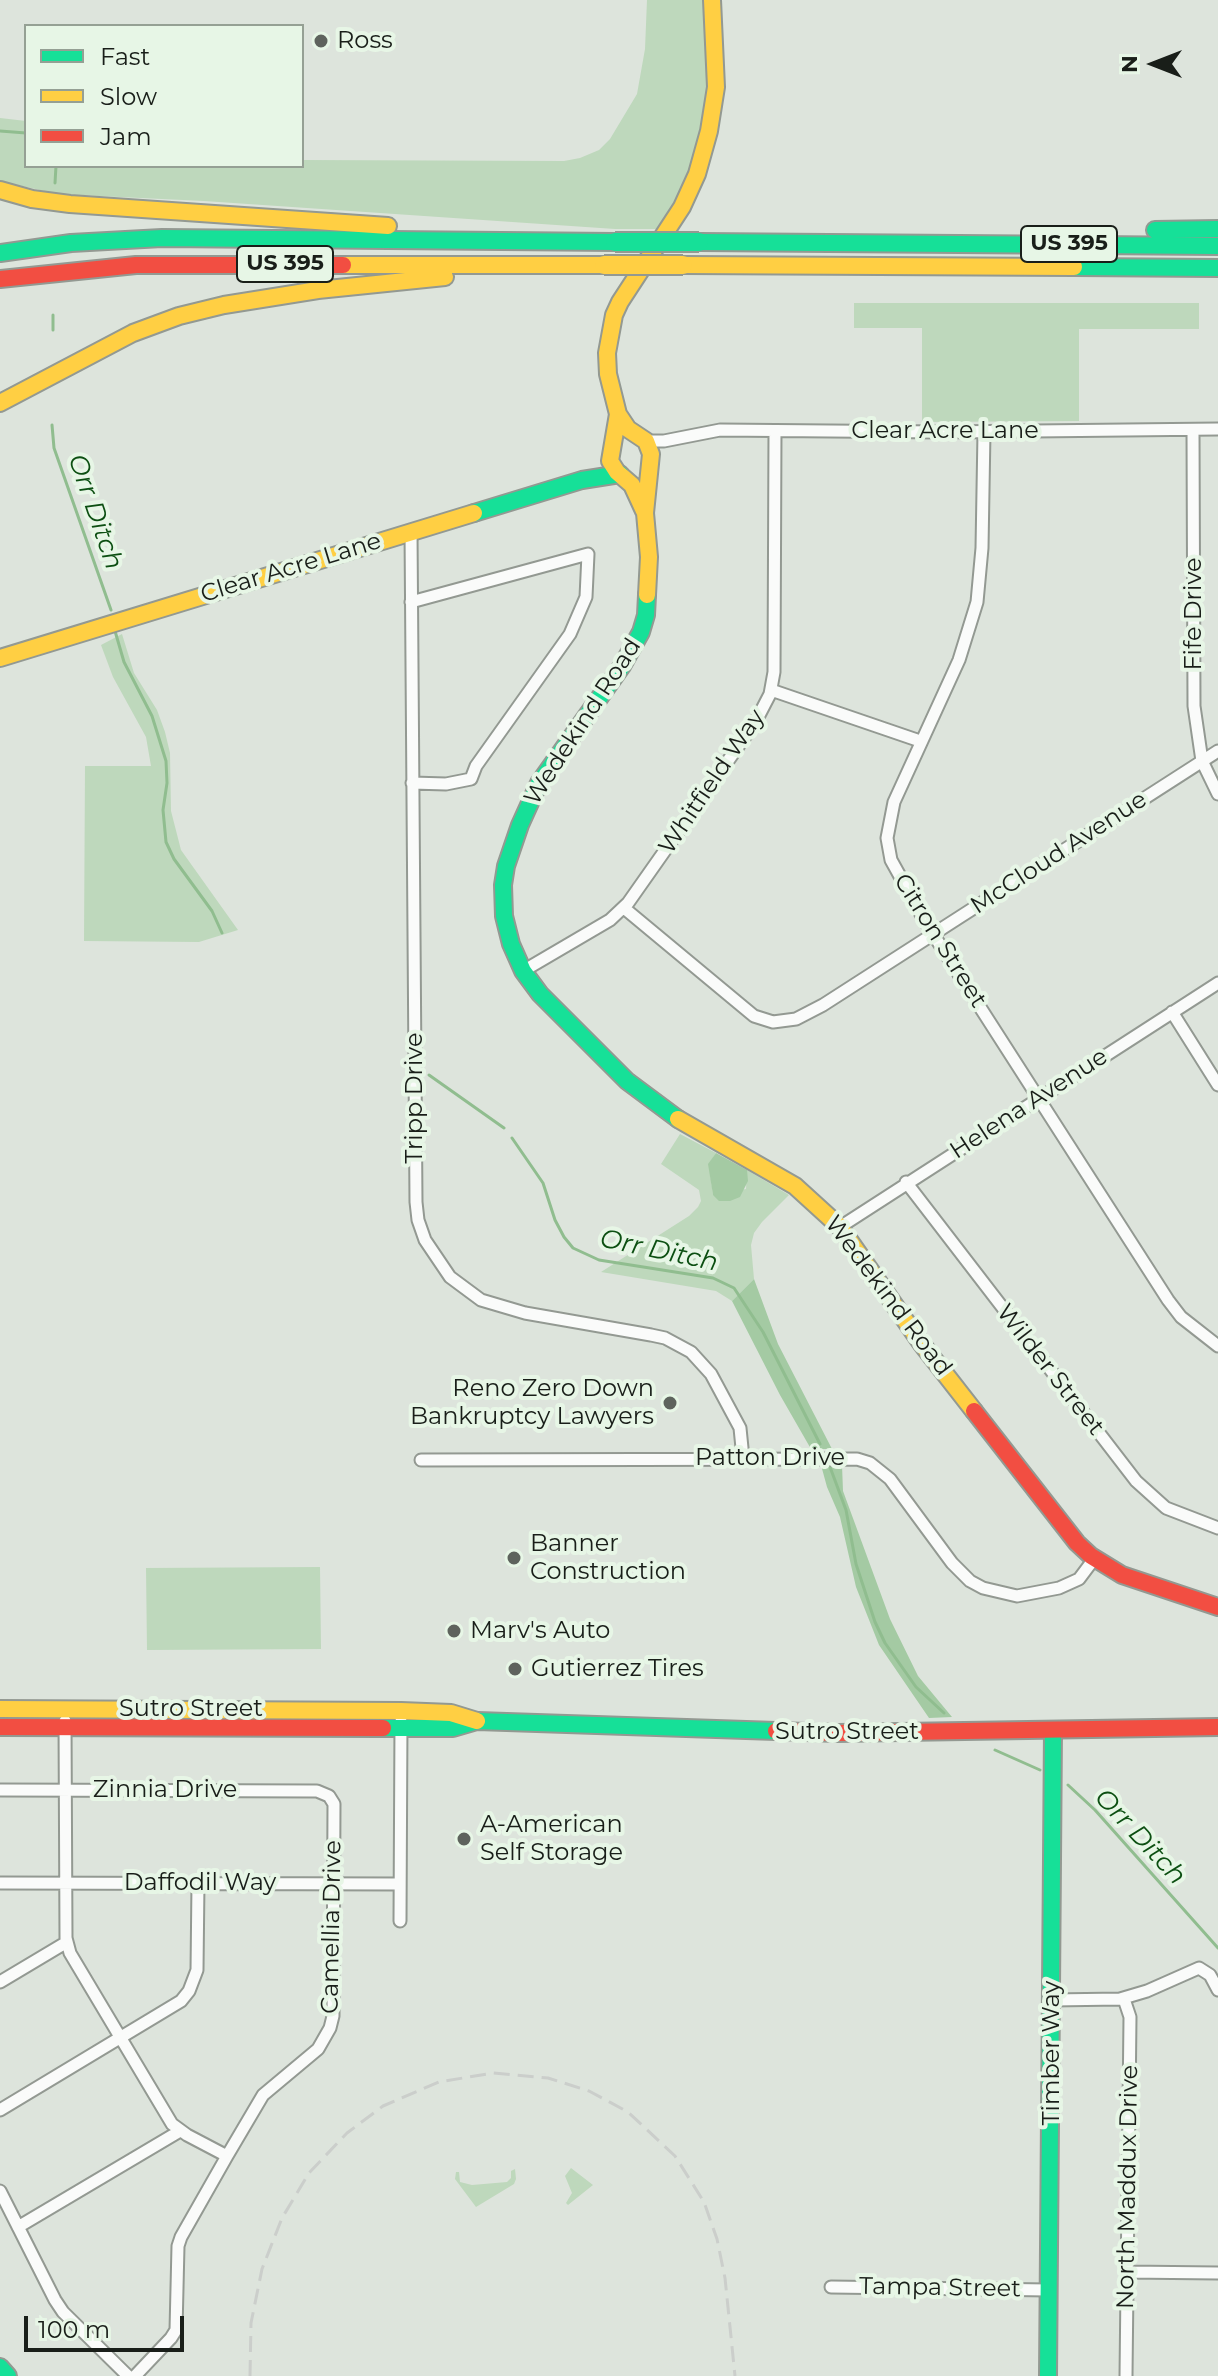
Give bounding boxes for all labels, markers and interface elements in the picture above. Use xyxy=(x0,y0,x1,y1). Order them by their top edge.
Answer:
legend xyxy=(24,24,304,168)
north arrow xyxy=(1114,24,1194,104)
place label: Ross xyxy=(337,27,393,55)
marker: Ross xyxy=(312,32,330,50)
text: Fast xyxy=(100,42,150,71)
text: N xyxy=(1116,55,1143,73)
text: Slow xyxy=(100,82,157,111)
text: Jam xyxy=(100,122,152,151)
road number: US 395 xyxy=(1021,226,1117,262)
road number: US 395 xyxy=(237,246,333,282)
street label: Clear Acre Lane xyxy=(851,417,1039,445)
water label: Orr Ditch xyxy=(61,450,129,574)
street label: Clear Acre Lane xyxy=(197,527,385,609)
street label: Fife Drive xyxy=(1180,557,1208,671)
street label: Wedekind Road xyxy=(518,633,648,811)
street label: Whitfield Way xyxy=(653,704,771,860)
street label: McCloud Avenue xyxy=(966,785,1152,921)
street label: Citron Street xyxy=(887,869,993,1013)
street label: Tripp Drive xyxy=(401,1032,429,1164)
street label: Helena Avenue xyxy=(945,1042,1113,1166)
street label: Wedekind Road xyxy=(818,1210,958,1382)
water label: Orr Ditch xyxy=(597,1223,721,1279)
street label: Wilder Street xyxy=(990,1299,1110,1441)
place label: Reno Zero Down Bankruptcy Lawyers xyxy=(410,1375,654,1431)
marker: Reno Zero Down Bankruptcy Lawyers xyxy=(661,1394,679,1412)
street label: Patton Drive xyxy=(695,1444,845,1472)
place label: Banner Construction xyxy=(530,1530,686,1586)
marker: Banner Construction xyxy=(505,1549,523,1567)
place label: Marv's Auto xyxy=(470,1617,610,1645)
marker: Marv's Auto xyxy=(445,1622,463,1640)
place label: Gutierrez Tires xyxy=(531,1655,704,1683)
marker: Gutierrez Tires xyxy=(506,1660,524,1678)
street label: Sutro Street xyxy=(119,1695,263,1723)
street label: Sutro Street xyxy=(775,1718,919,1746)
street label: Zinnia Drive xyxy=(93,1776,237,1804)
water label: Orr Ditch xyxy=(1088,1783,1192,1891)
place label: A-American Self Storage xyxy=(480,1811,623,1867)
marker: A-American Self Storage xyxy=(455,1830,473,1848)
street label: Camellia Drive xyxy=(316,1840,348,2014)
street label: Daffodil Way xyxy=(124,1869,276,1897)
street label: Timber Way xyxy=(1038,1981,1066,2125)
street label: North Maddux Drive xyxy=(1111,2065,1145,2309)
street label: Tampa Street xyxy=(859,2272,1021,2304)
scale bar xyxy=(28,2300,188,2350)
text: 100 m xyxy=(38,2315,110,2344)

